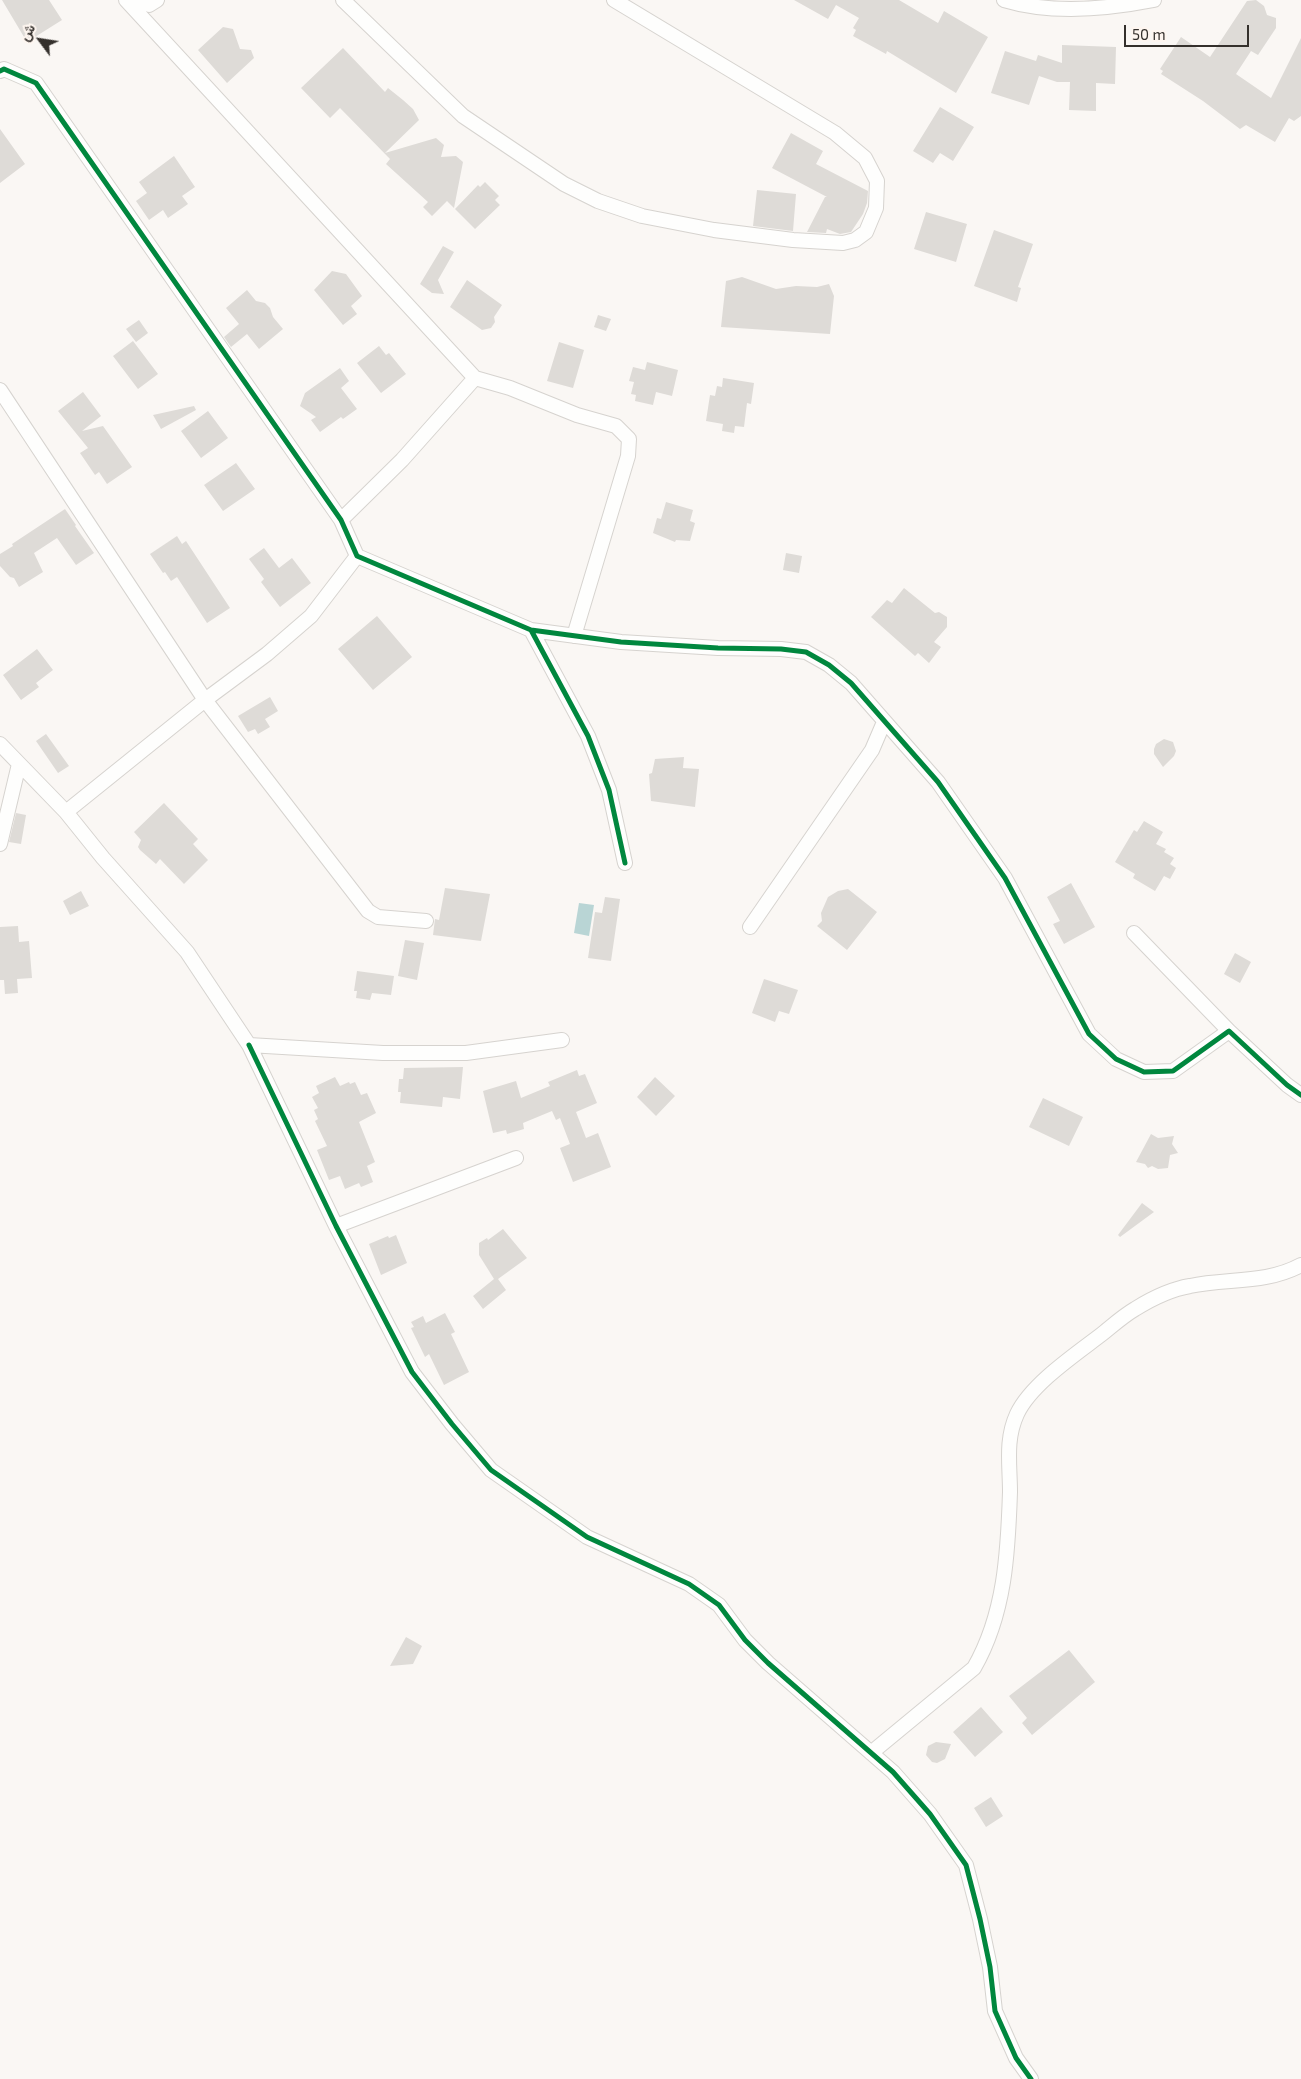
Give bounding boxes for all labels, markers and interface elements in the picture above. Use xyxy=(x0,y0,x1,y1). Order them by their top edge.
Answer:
north arrow xyxy=(15,15,65,65)
scale bar xyxy=(1126,15,1251,47)
text: ش xyxy=(15,20,38,44)
text: 50 m xyxy=(1132,25,1166,43)

